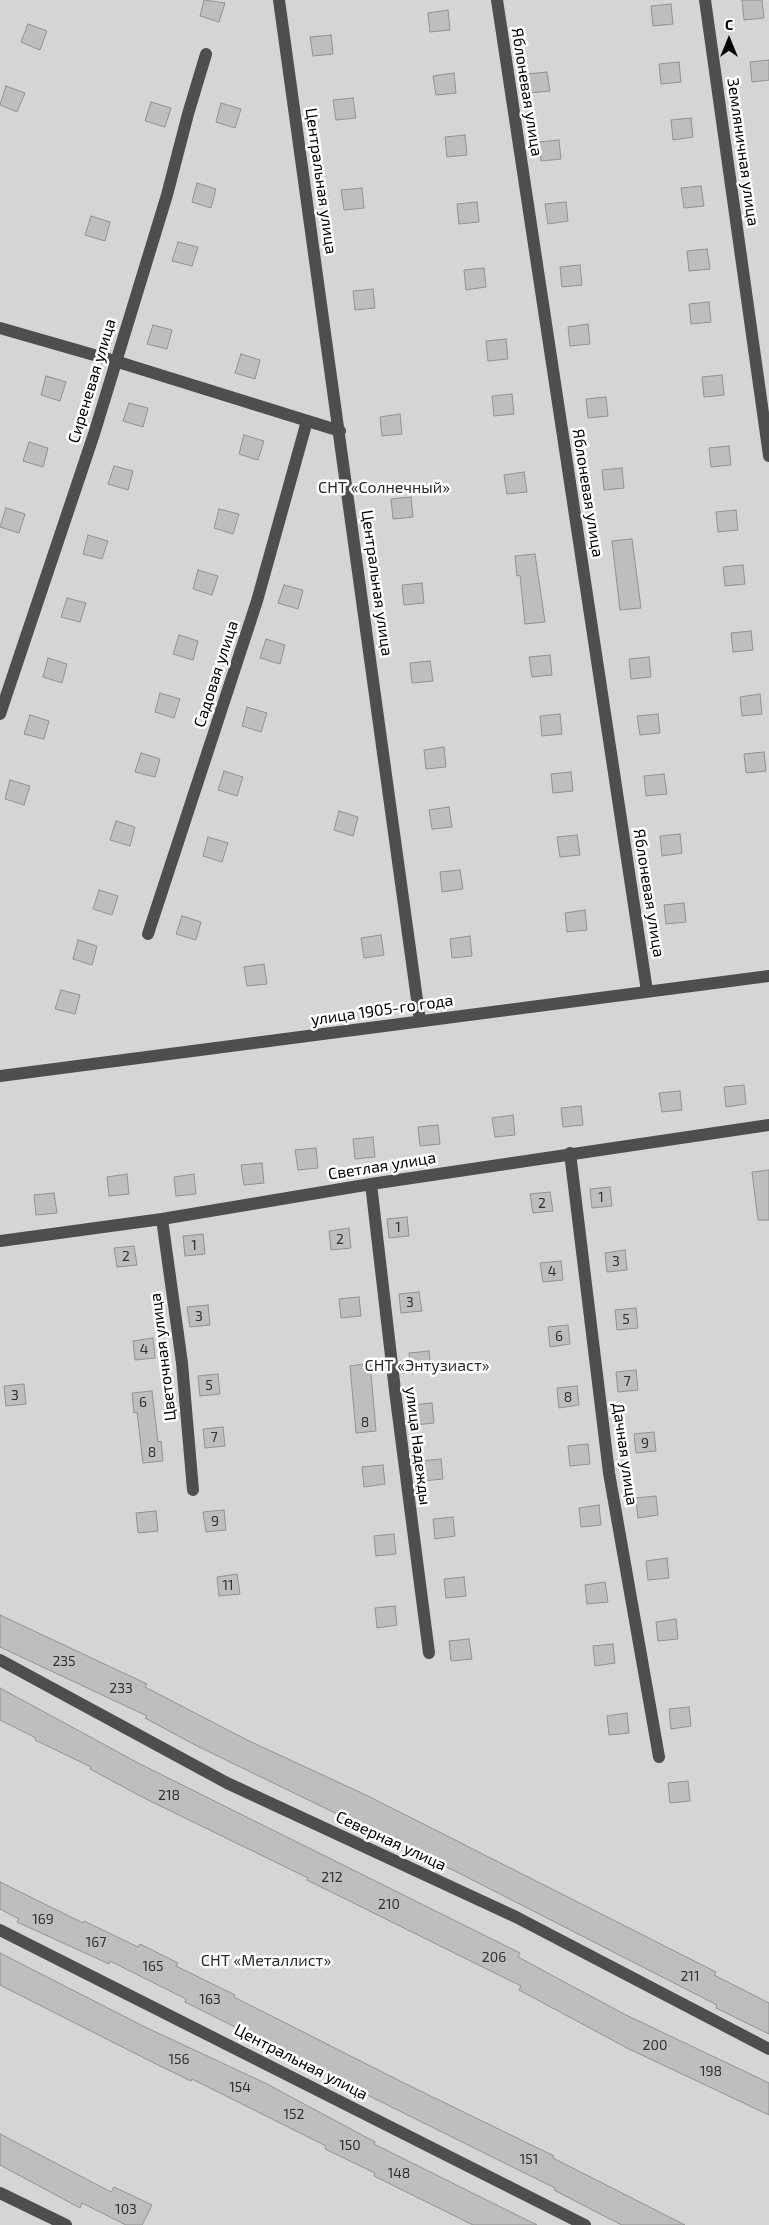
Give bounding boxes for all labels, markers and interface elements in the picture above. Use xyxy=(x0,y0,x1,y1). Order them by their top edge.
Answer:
north arrow xyxy=(704,15,754,65)
text: С xyxy=(725,16,733,33)
street label: Яблоневая улица xyxy=(507,26,547,158)
street label: Земляничная улица xyxy=(723,77,763,227)
street label: Центральная улица xyxy=(301,107,341,255)
street label: Сиреневая улица xyxy=(64,316,120,446)
street label: Яблоневая улица xyxy=(568,427,608,559)
park label: СНТ «Солнечный» xyxy=(318,478,450,498)
street label: Центральная улица xyxy=(357,509,397,657)
street label: Садовая улица xyxy=(190,618,242,730)
street label: Яблоневая улица xyxy=(629,827,669,959)
street label: улица 1905-го года xyxy=(310,991,454,1029)
street label: Светлая улица xyxy=(327,1148,437,1184)
house number: 1 xyxy=(598,1189,604,1205)
house number: 2 xyxy=(538,1195,546,1211)
house number: 1 xyxy=(395,1219,401,1235)
house number: 2 xyxy=(336,1231,344,1247)
house number: 1 xyxy=(191,1237,197,1253)
house number: 2 xyxy=(122,1248,130,1264)
house number: 3 xyxy=(612,1253,620,1269)
house number: 4 xyxy=(548,1263,556,1279)
street label: Цветочная улица xyxy=(146,1292,180,1422)
house number: 3 xyxy=(406,1294,414,1310)
house number: 3 xyxy=(195,1308,203,1324)
house number: 5 xyxy=(622,1311,630,1327)
house number: 6 xyxy=(555,1328,563,1344)
house number: 4 xyxy=(140,1341,148,1357)
park label: СНТ «Энтузиаст» xyxy=(365,1356,489,1376)
house number: 7 xyxy=(623,1373,631,1389)
house number: 5 xyxy=(205,1377,213,1393)
street label: улица Надежды xyxy=(401,1386,435,1506)
house number: 3 xyxy=(11,1387,19,1403)
house number: 8 xyxy=(564,1389,572,1405)
house number: 6 xyxy=(139,1394,147,1410)
street label: Дачная улица xyxy=(608,1401,642,1507)
house number: 8 xyxy=(361,1414,369,1430)
house number: 7 xyxy=(210,1429,218,1445)
house number: 9 xyxy=(641,1435,649,1451)
house number: 8 xyxy=(148,1444,156,1460)
house number: 9 xyxy=(211,1513,219,1529)
house number: 11 xyxy=(222,1577,234,1593)
house number: 235 xyxy=(52,1653,76,1669)
house number: 233 xyxy=(109,1680,133,1696)
house number: 218 xyxy=(158,1787,180,1803)
street label: Северная улица xyxy=(333,1807,449,1875)
house number: 212 xyxy=(321,1869,343,1885)
house number: 210 xyxy=(378,1896,400,1912)
house number: 169 xyxy=(32,1911,54,1927)
house number: 167 xyxy=(86,1934,106,1950)
house number: 206 xyxy=(482,1949,506,1965)
park label: СНТ «Металлист» xyxy=(201,1951,331,1971)
house number: 165 xyxy=(142,1958,164,1974)
house number: 211 xyxy=(680,1968,700,1984)
house number: 163 xyxy=(199,1991,221,2007)
street label: Центральная улица xyxy=(231,2020,371,2104)
house number: 200 xyxy=(643,2037,667,2053)
house number: 156 xyxy=(168,2051,190,2067)
house number: 198 xyxy=(700,2063,722,2079)
house number: 154 xyxy=(229,2079,251,2095)
house number: 152 xyxy=(284,2106,304,2122)
house number: 150 xyxy=(339,2137,361,2153)
house number: 151 xyxy=(520,2151,538,2167)
house number: 148 xyxy=(388,2165,410,2181)
house number: 103 xyxy=(115,2201,137,2217)

